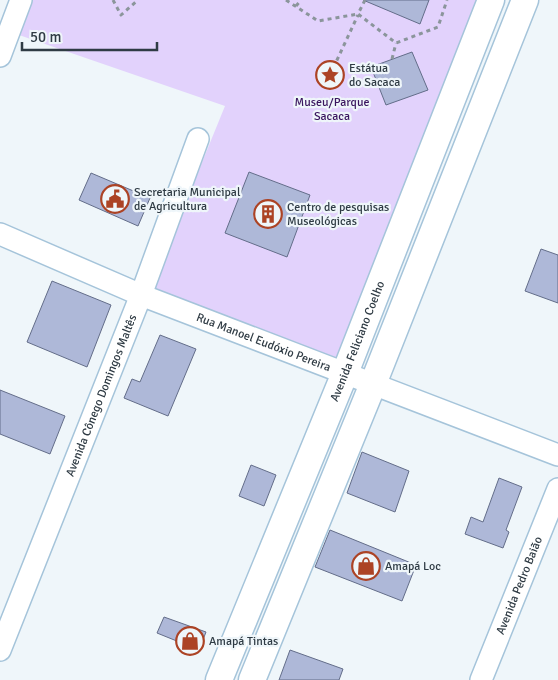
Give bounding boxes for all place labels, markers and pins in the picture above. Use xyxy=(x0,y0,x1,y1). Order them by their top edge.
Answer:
place icon: Estátua do Sacaca xyxy=(315,60,345,90)
place label: Estátua do Sacaca xyxy=(349,61,400,90)
public building icon: Secretaria Municipal de Agricultura xyxy=(100,184,130,214)
place label: Secretaria Municipal de Agricultura xyxy=(134,185,241,214)
building icon: Centro de pesquisas Museológicas xyxy=(253,199,283,229)
place label: Centro de pesquisas Museológicas xyxy=(287,200,389,229)
shop icon: Amapá Loc xyxy=(351,551,381,581)
place label: Amapá Loc xyxy=(385,559,441,574)
shop icon: Amapá Tintas xyxy=(175,626,205,656)
place label: Amapá Tintas xyxy=(209,634,278,649)

